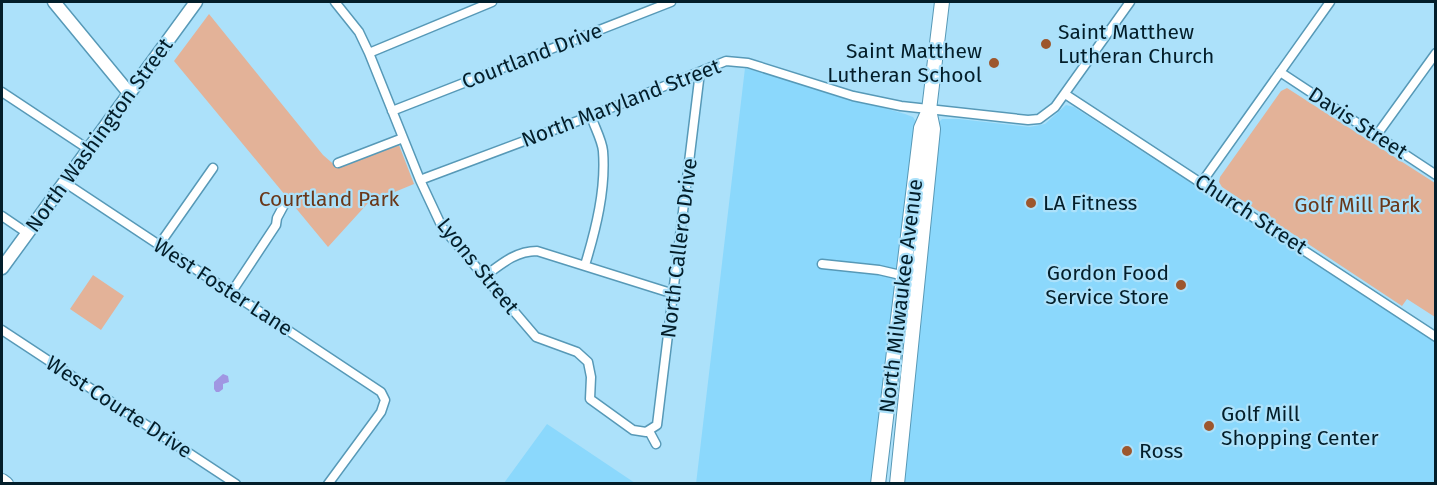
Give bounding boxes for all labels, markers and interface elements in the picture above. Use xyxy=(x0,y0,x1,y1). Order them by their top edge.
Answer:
street label: Courtland Drive xyxy=(458,17,606,95)
place label: Saint Matthew Lutheran Church xyxy=(1058,19,1214,69)
street label: North Washington Street xyxy=(20,32,178,237)
marker: Saint Matthew Lutheran Church xyxy=(1039,37,1053,51)
place label: Saint Matthew Lutheran School xyxy=(827,38,982,88)
street label: North Maryland Street xyxy=(518,53,725,153)
marker: Saint Matthew Lutheran School xyxy=(987,56,1001,70)
street label: Davis Street xyxy=(1304,81,1413,165)
street label: North Callero Drive xyxy=(655,157,703,339)
street label: Church Street xyxy=(1190,168,1312,260)
street label: North Milwaukee Avenue xyxy=(874,177,928,415)
park label: Courtland Park xyxy=(259,186,400,212)
place label: LA Fitness xyxy=(1043,190,1137,216)
park label: Golf Mill Park xyxy=(1294,192,1420,218)
marker: LA Fitness xyxy=(1024,196,1038,210)
street label: Lyons Street xyxy=(431,213,525,320)
street label: West Foster Lane xyxy=(148,232,298,342)
place label: Gordon Food Service Store xyxy=(1045,260,1169,310)
marker: Gordon Food Service Store xyxy=(1174,278,1188,292)
street label: West Courte Drive xyxy=(41,350,197,464)
place label: Golf Mill Shopping Center xyxy=(1221,401,1379,451)
marker: Golf Mill Shopping Center xyxy=(1202,419,1216,433)
place label: Ross xyxy=(1139,438,1183,464)
marker: Ross xyxy=(1120,444,1134,458)

